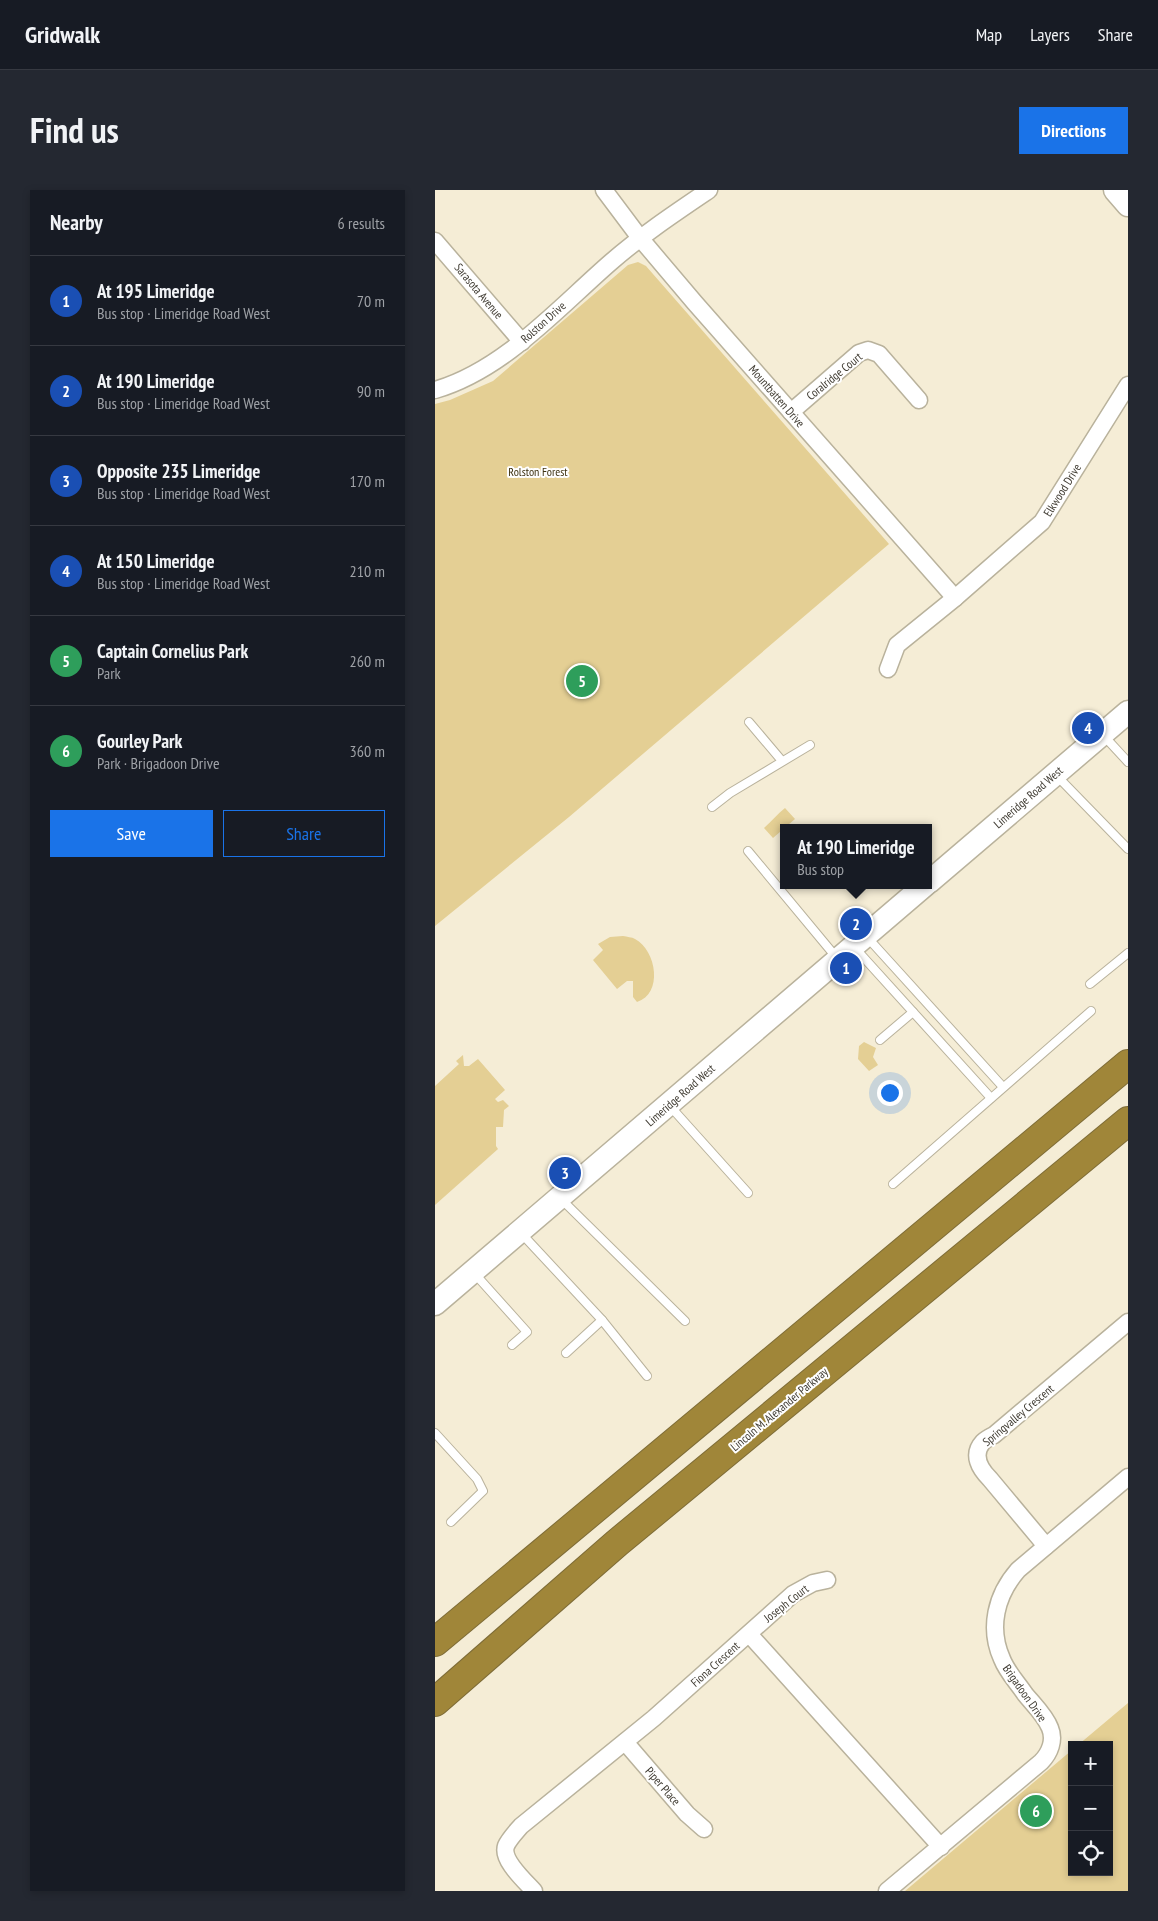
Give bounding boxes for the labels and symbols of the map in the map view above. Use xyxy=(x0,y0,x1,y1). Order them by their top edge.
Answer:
street label: Sarasota Avenue xyxy=(451,260,507,322)
street label: Rolston Drive xyxy=(517,298,569,346)
street label: Coralridge Court xyxy=(803,349,865,403)
street label: Mountbatten Drive xyxy=(746,362,808,430)
street label: Elkwood Drive xyxy=(1040,461,1084,519)
park label: Rolston Forest xyxy=(508,464,568,479)
pin: 5 xyxy=(566,662,598,700)
pin: 4 xyxy=(1072,709,1104,747)
street label: Limeridge Road West xyxy=(990,762,1066,831)
pin: 2 xyxy=(840,905,872,943)
pin: 1 xyxy=(830,949,862,987)
street label: Limeridge Road West xyxy=(642,1060,718,1129)
your location xyxy=(877,1080,903,1106)
pin: 3 xyxy=(549,1154,581,1192)
street label: Lincoln M. Alexander Parkway xyxy=(727,1364,831,1454)
street label: Springvalley Crescent xyxy=(979,1380,1057,1449)
street label: Joseph Court xyxy=(760,1580,812,1626)
street label: Fiona Crescent xyxy=(687,1638,743,1690)
street label: Brigadoon Drive xyxy=(1000,1661,1050,1725)
street label: Piper Place xyxy=(642,1764,684,1808)
pin: 6 xyxy=(1020,1792,1052,1830)

